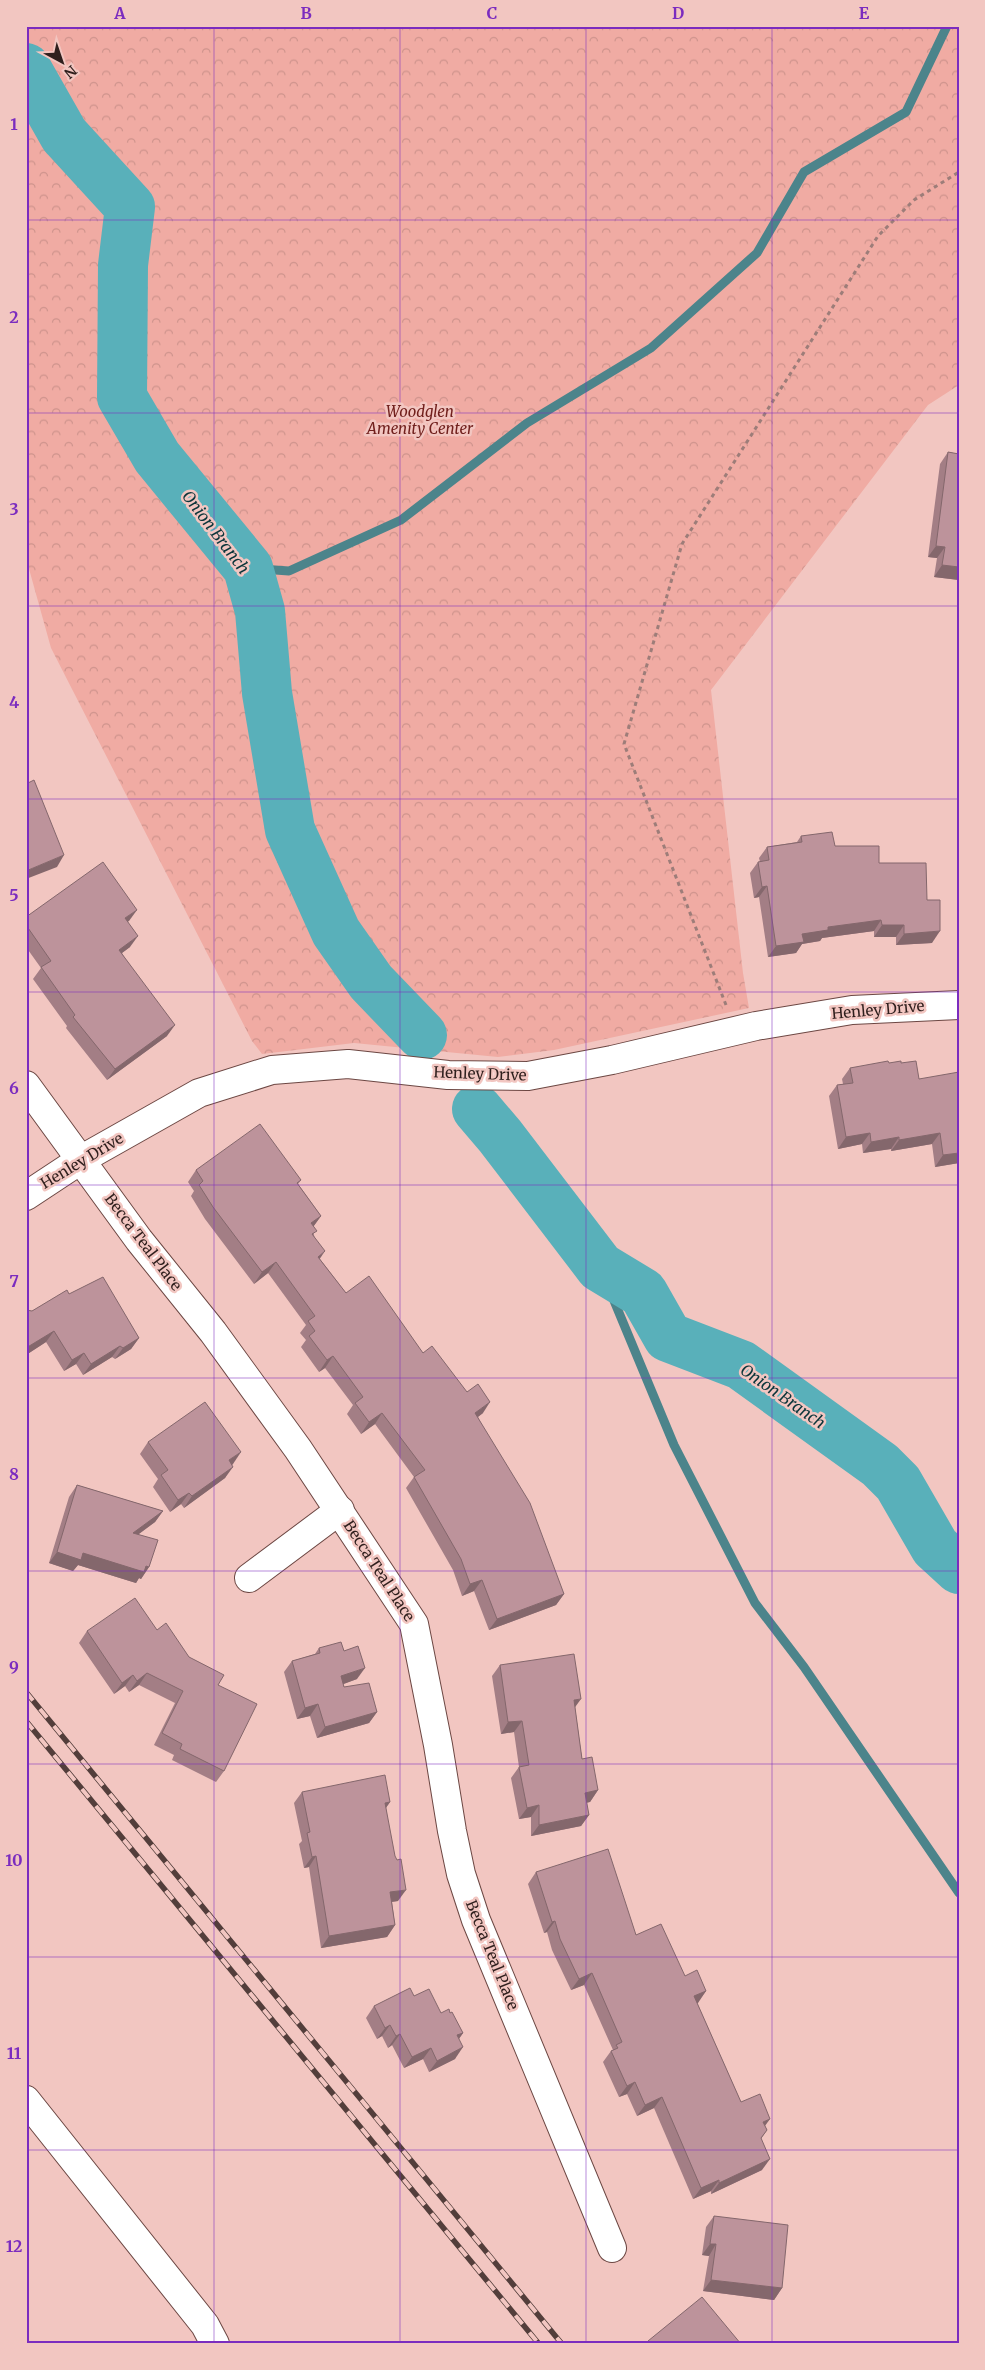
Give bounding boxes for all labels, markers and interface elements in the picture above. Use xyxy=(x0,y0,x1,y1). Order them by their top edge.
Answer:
text: A xyxy=(113,3,126,23)
text: B xyxy=(300,3,312,23)
text: C xyxy=(487,3,497,23)
text: D xyxy=(672,3,684,23)
text: E xyxy=(859,3,870,23)
north arrow xyxy=(38,38,88,88)
text: N xyxy=(60,62,80,82)
text: 1 xyxy=(10,114,18,134)
text: 2 xyxy=(9,307,19,327)
park label: Woodglen Amenity Center xyxy=(366,402,474,438)
water label: Onion Branch xyxy=(178,486,254,578)
text: 3 xyxy=(9,499,19,519)
text: 4 xyxy=(9,692,19,712)
text: 5 xyxy=(9,885,19,905)
street label: Henley Drive xyxy=(831,996,925,1023)
street label: Henley Drive xyxy=(433,1062,527,1085)
text: 6 xyxy=(9,1078,19,1098)
street label: Henley Drive xyxy=(37,1128,127,1193)
street label: Becca Teal Place xyxy=(101,1189,186,1294)
text: 7 xyxy=(9,1271,19,1291)
water label: Onion Branch xyxy=(737,1359,829,1433)
text: 8 xyxy=(9,1464,19,1484)
street label: Becca Teal Place xyxy=(340,1517,419,1625)
text: 9 xyxy=(9,1657,19,1677)
text: 10 xyxy=(5,1850,23,1870)
street label: Becca Teal Place xyxy=(462,1897,523,2013)
text: 11 xyxy=(7,2043,22,2063)
text: 12 xyxy=(6,2236,22,2256)

